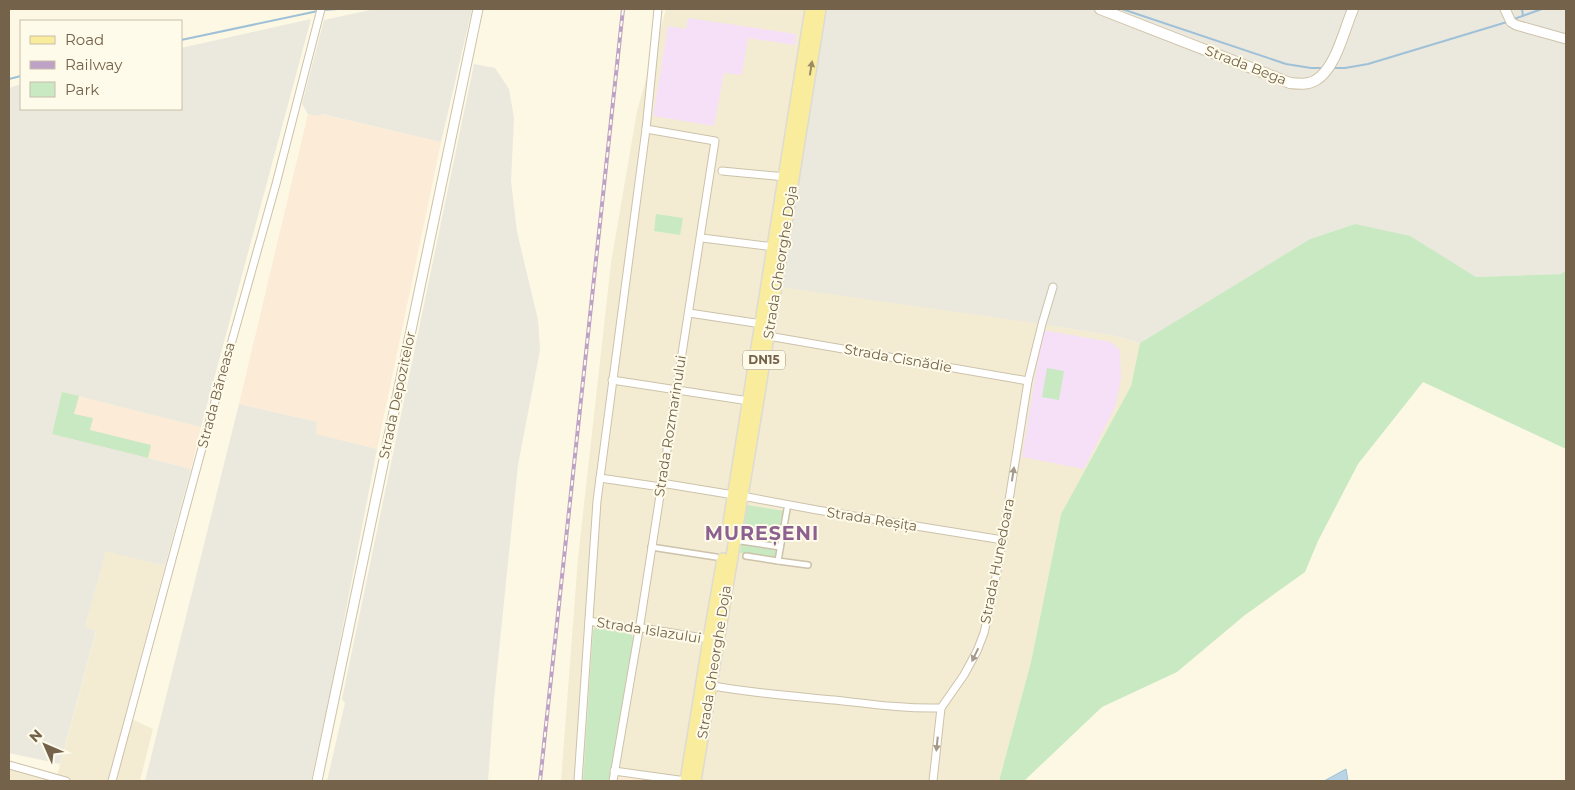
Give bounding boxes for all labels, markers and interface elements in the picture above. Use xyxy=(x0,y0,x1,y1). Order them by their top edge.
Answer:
legend xyxy=(20,20,182,110)
text: Road xyxy=(65,30,104,49)
street label: Strada Bega xyxy=(1203,41,1289,89)
text: Railway xyxy=(65,55,123,74)
one-way arrow xyxy=(807,59,815,75)
text: Park xyxy=(65,80,99,99)
street label: Strada Gheorghe Doja xyxy=(759,184,801,340)
street label: Strada Depozitelor xyxy=(375,329,419,460)
street label: Strada Băneasa xyxy=(193,340,239,450)
street label: Strada Cisnădie xyxy=(843,340,953,376)
road number: DN15 xyxy=(743,350,785,370)
street label: Strada Rozmarinului xyxy=(650,354,690,498)
one-way arrow xyxy=(1009,466,1017,482)
street label: Strada Hunedoara xyxy=(976,497,1018,625)
street label: Strada Reșița xyxy=(825,503,919,536)
district label: MUREȘENI xyxy=(705,522,819,546)
street label: Strada Gheorghe Doja xyxy=(693,584,735,740)
street label: Strada Islazului xyxy=(595,613,703,647)
one-way arrow xyxy=(970,648,978,662)
north arrow xyxy=(20,720,70,770)
text: N xyxy=(25,725,46,746)
one-way arrow xyxy=(933,737,941,753)

